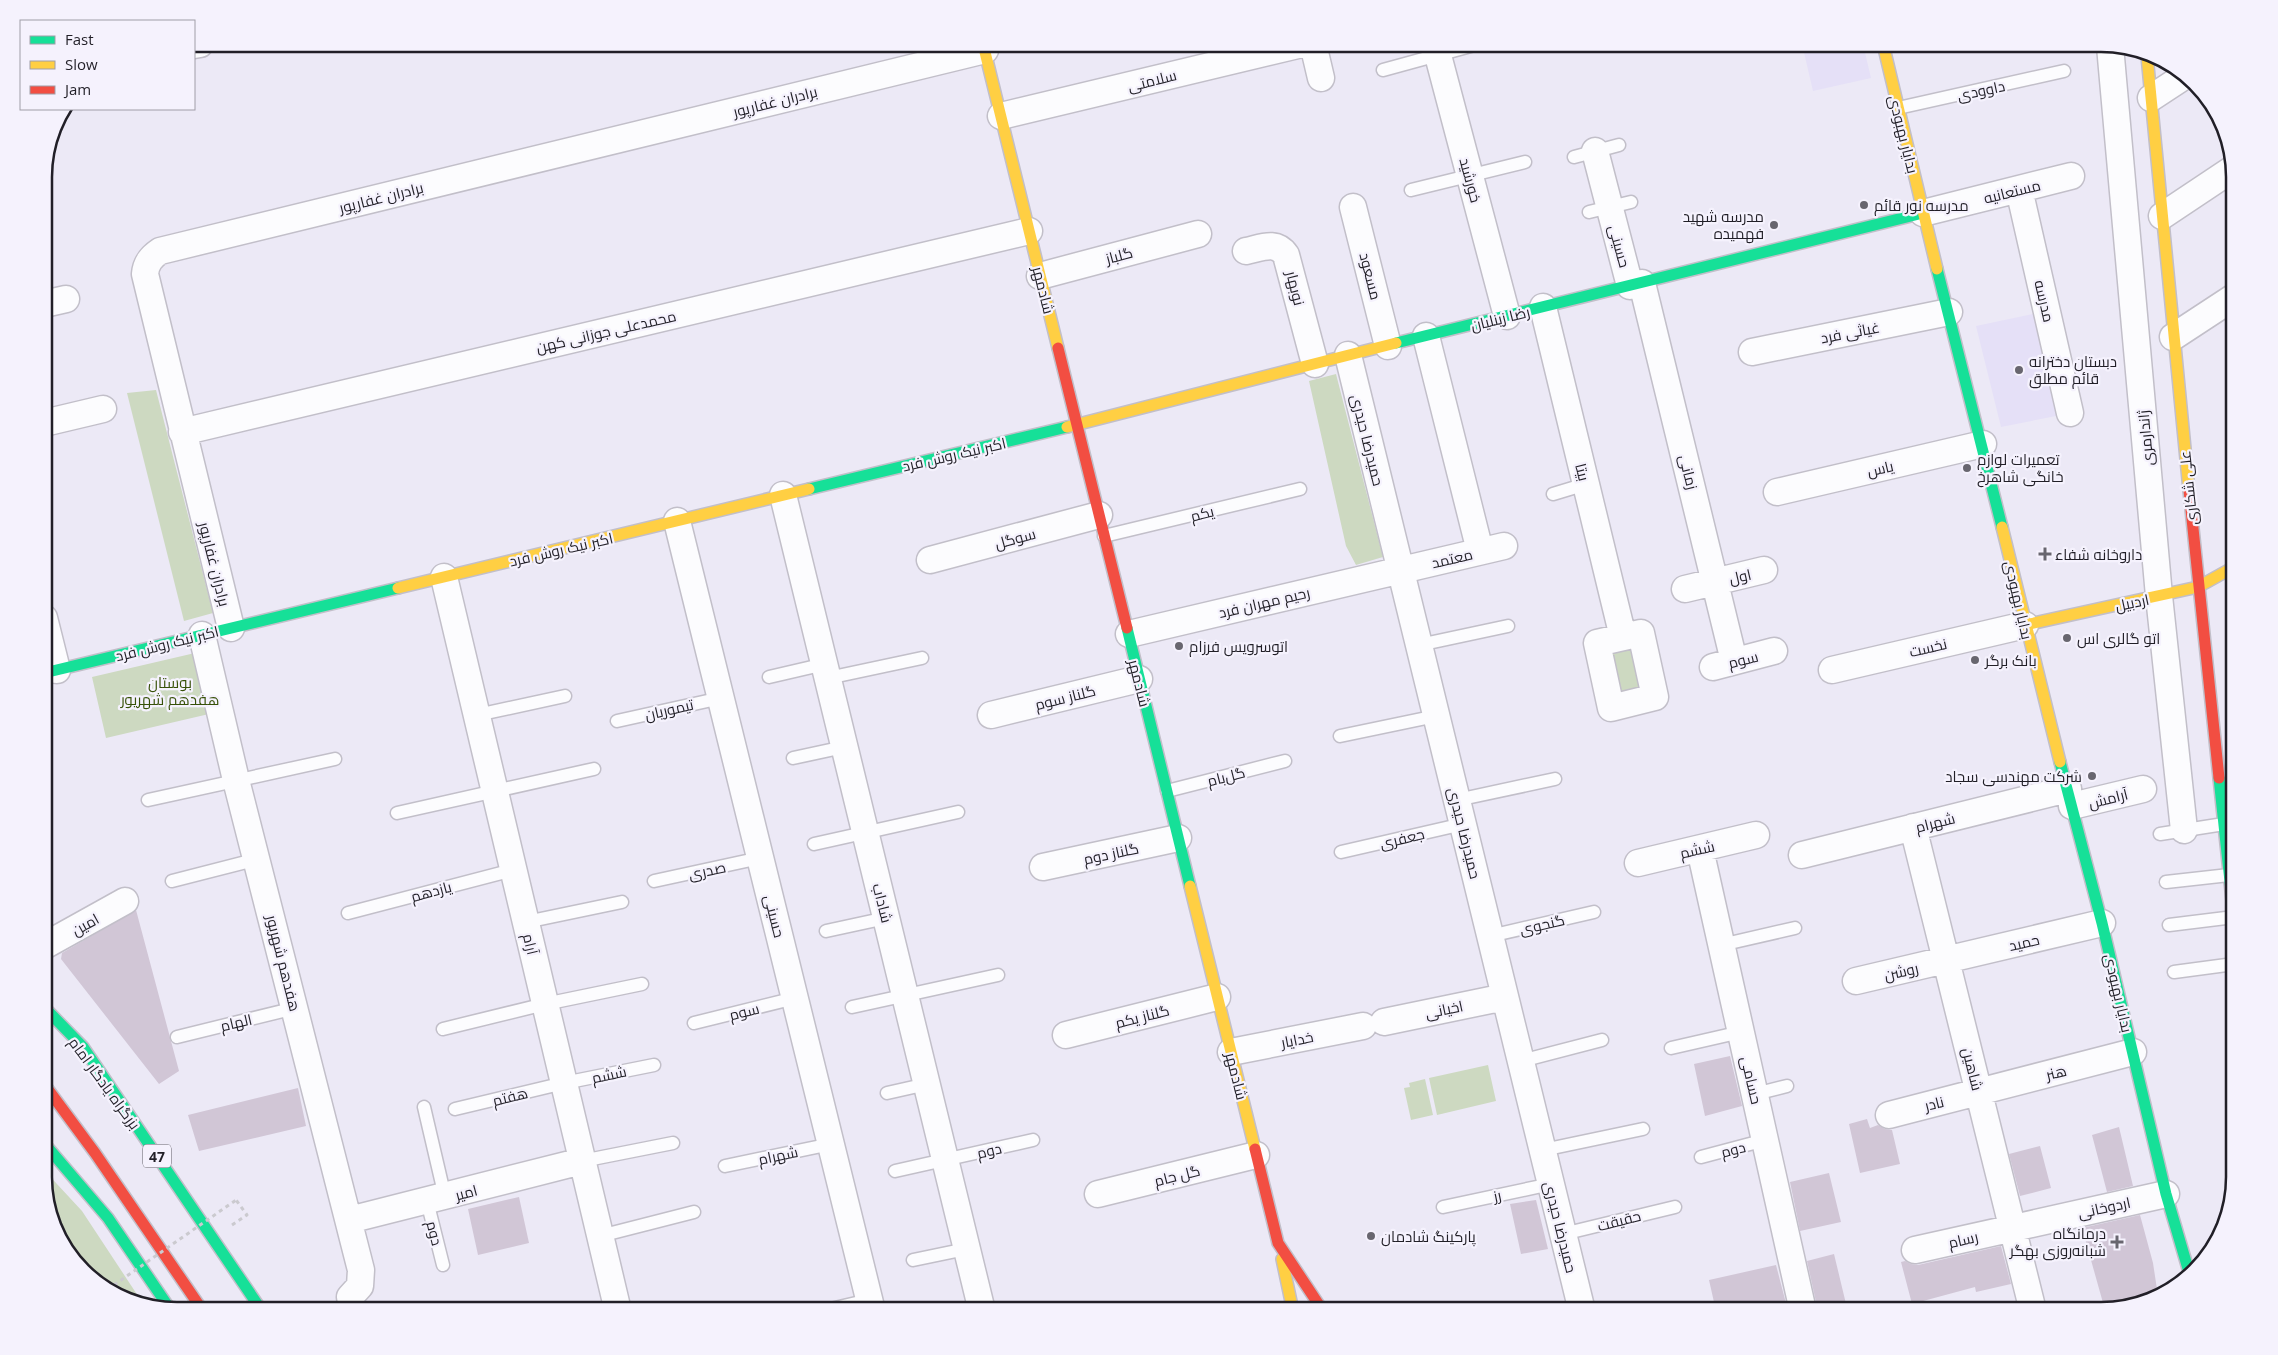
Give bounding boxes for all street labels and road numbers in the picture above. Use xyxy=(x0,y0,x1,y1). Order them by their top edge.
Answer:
street label: سلامتی xyxy=(1125,64,1179,97)
street label: داوودی xyxy=(1955,75,2007,106)
street label: برادران غفارپور xyxy=(730,81,820,122)
street label: بدایار بهبودی xyxy=(1884,93,1923,175)
street label: خورشید xyxy=(1455,155,1487,205)
street label: مستعانیه xyxy=(1981,174,2043,208)
street label: برادران غفارپور xyxy=(336,177,426,218)
street label: حسینی xyxy=(1604,222,1635,270)
street label: گلباز xyxy=(1102,242,1135,268)
street label: مسعود xyxy=(1355,250,1387,302)
street label: شادمهر xyxy=(1027,263,1060,316)
street label: نوبهار xyxy=(1281,268,1310,308)
street label: مدرسه xyxy=(2030,278,2060,324)
street label: رضا زینلیان xyxy=(1468,301,1532,336)
street label: محمدعلی جوزانی کهن xyxy=(534,305,678,358)
street label: غیاثی فرد xyxy=(1819,316,1881,348)
street label: حمیدرضا حیدری xyxy=(1346,392,1389,488)
street label: ژاندارمری xyxy=(2133,409,2158,467)
street label: اکبر نیک روش فرد xyxy=(900,432,1008,477)
street label: علی شکاری xyxy=(2174,450,2203,526)
street label: زمانی xyxy=(1674,452,1703,492)
street label: یاس xyxy=(1865,455,1895,482)
street label: بیتا xyxy=(1571,461,1595,483)
street label: یکم xyxy=(1188,500,1216,527)
street label: برادران غفارپور xyxy=(194,519,235,609)
street label: سوگل xyxy=(992,523,1038,554)
street label: اکبر نیک روش فرد xyxy=(507,527,615,572)
street label: معتمد xyxy=(1429,544,1475,572)
street label: بدایار بهبودی xyxy=(1999,559,2038,641)
street label: اول xyxy=(1727,564,1753,588)
street label: رحیم مهران فرد xyxy=(1216,582,1312,623)
street label: اردبیل xyxy=(2113,589,2151,616)
street label: اکبر نیک روش فرد xyxy=(113,620,221,666)
street label: نخست xyxy=(1907,633,1949,661)
street label: سوم xyxy=(1726,646,1760,673)
street label: شادمهر xyxy=(1123,656,1156,709)
street label: گلناز سوم xyxy=(1033,680,1098,715)
street label: تیموریان xyxy=(643,694,696,725)
street label: گل‌بام xyxy=(1205,762,1247,791)
street label: آرامش xyxy=(2086,783,2130,814)
street label: حمیدرضا حیدری xyxy=(1443,785,1486,881)
street label: شهرام xyxy=(1913,807,1957,838)
street label: جعفری xyxy=(1378,823,1427,854)
street label: ششم xyxy=(1678,835,1717,864)
street label: گلناز دوم xyxy=(1081,837,1141,870)
street label: صدری xyxy=(686,856,728,885)
street label: یازدهم xyxy=(408,876,454,907)
street label: شاداب xyxy=(868,881,898,925)
street label: حسینی xyxy=(759,893,790,940)
street label: امین xyxy=(68,908,103,941)
street label: گنجوی xyxy=(1517,909,1567,940)
street label: هفدهم شهریور xyxy=(261,912,306,1014)
street label: حمید xyxy=(2007,929,2041,955)
street label: آرام xyxy=(518,931,543,957)
street label: بدایار بهبودی xyxy=(2099,952,2138,1034)
street label: روشن xyxy=(1882,957,1920,986)
street label: اخیانی xyxy=(1423,995,1465,1024)
street label: سوم xyxy=(727,998,761,1025)
street label: گلناز یکم xyxy=(1113,1000,1171,1033)
street label: الهام xyxy=(218,1009,254,1036)
street label: خدایار xyxy=(1278,1026,1315,1052)
street label: بزرگراه یادگار امام xyxy=(64,1033,145,1134)
street label: شاهین xyxy=(1957,1045,1988,1093)
street label: شادمهر xyxy=(1220,1049,1253,1102)
street label: حسامی xyxy=(1736,1054,1767,1106)
street label: هنر xyxy=(2042,1060,2069,1084)
street label: ششم xyxy=(590,1061,629,1088)
street label: هفتم xyxy=(490,1082,530,1111)
street label: نادر xyxy=(1921,1091,1946,1115)
street label: دوم xyxy=(1719,1136,1748,1163)
street label: دوم xyxy=(975,1137,1004,1164)
street label: شهرام xyxy=(756,1141,800,1170)
road number: 47 xyxy=(143,1144,171,1168)
street label: گل جام xyxy=(1152,1160,1202,1191)
street label: امیر xyxy=(452,1179,479,1205)
street label: حمیدرضا حیدری xyxy=(1539,1179,1582,1275)
street label: رز xyxy=(1490,1184,1503,1206)
street label: اردوخانی xyxy=(2076,1192,2132,1223)
street label: حقیقت xyxy=(1595,1205,1643,1235)
street label: دوم xyxy=(421,1219,448,1248)
street label: رسام xyxy=(1946,1226,1980,1253)

